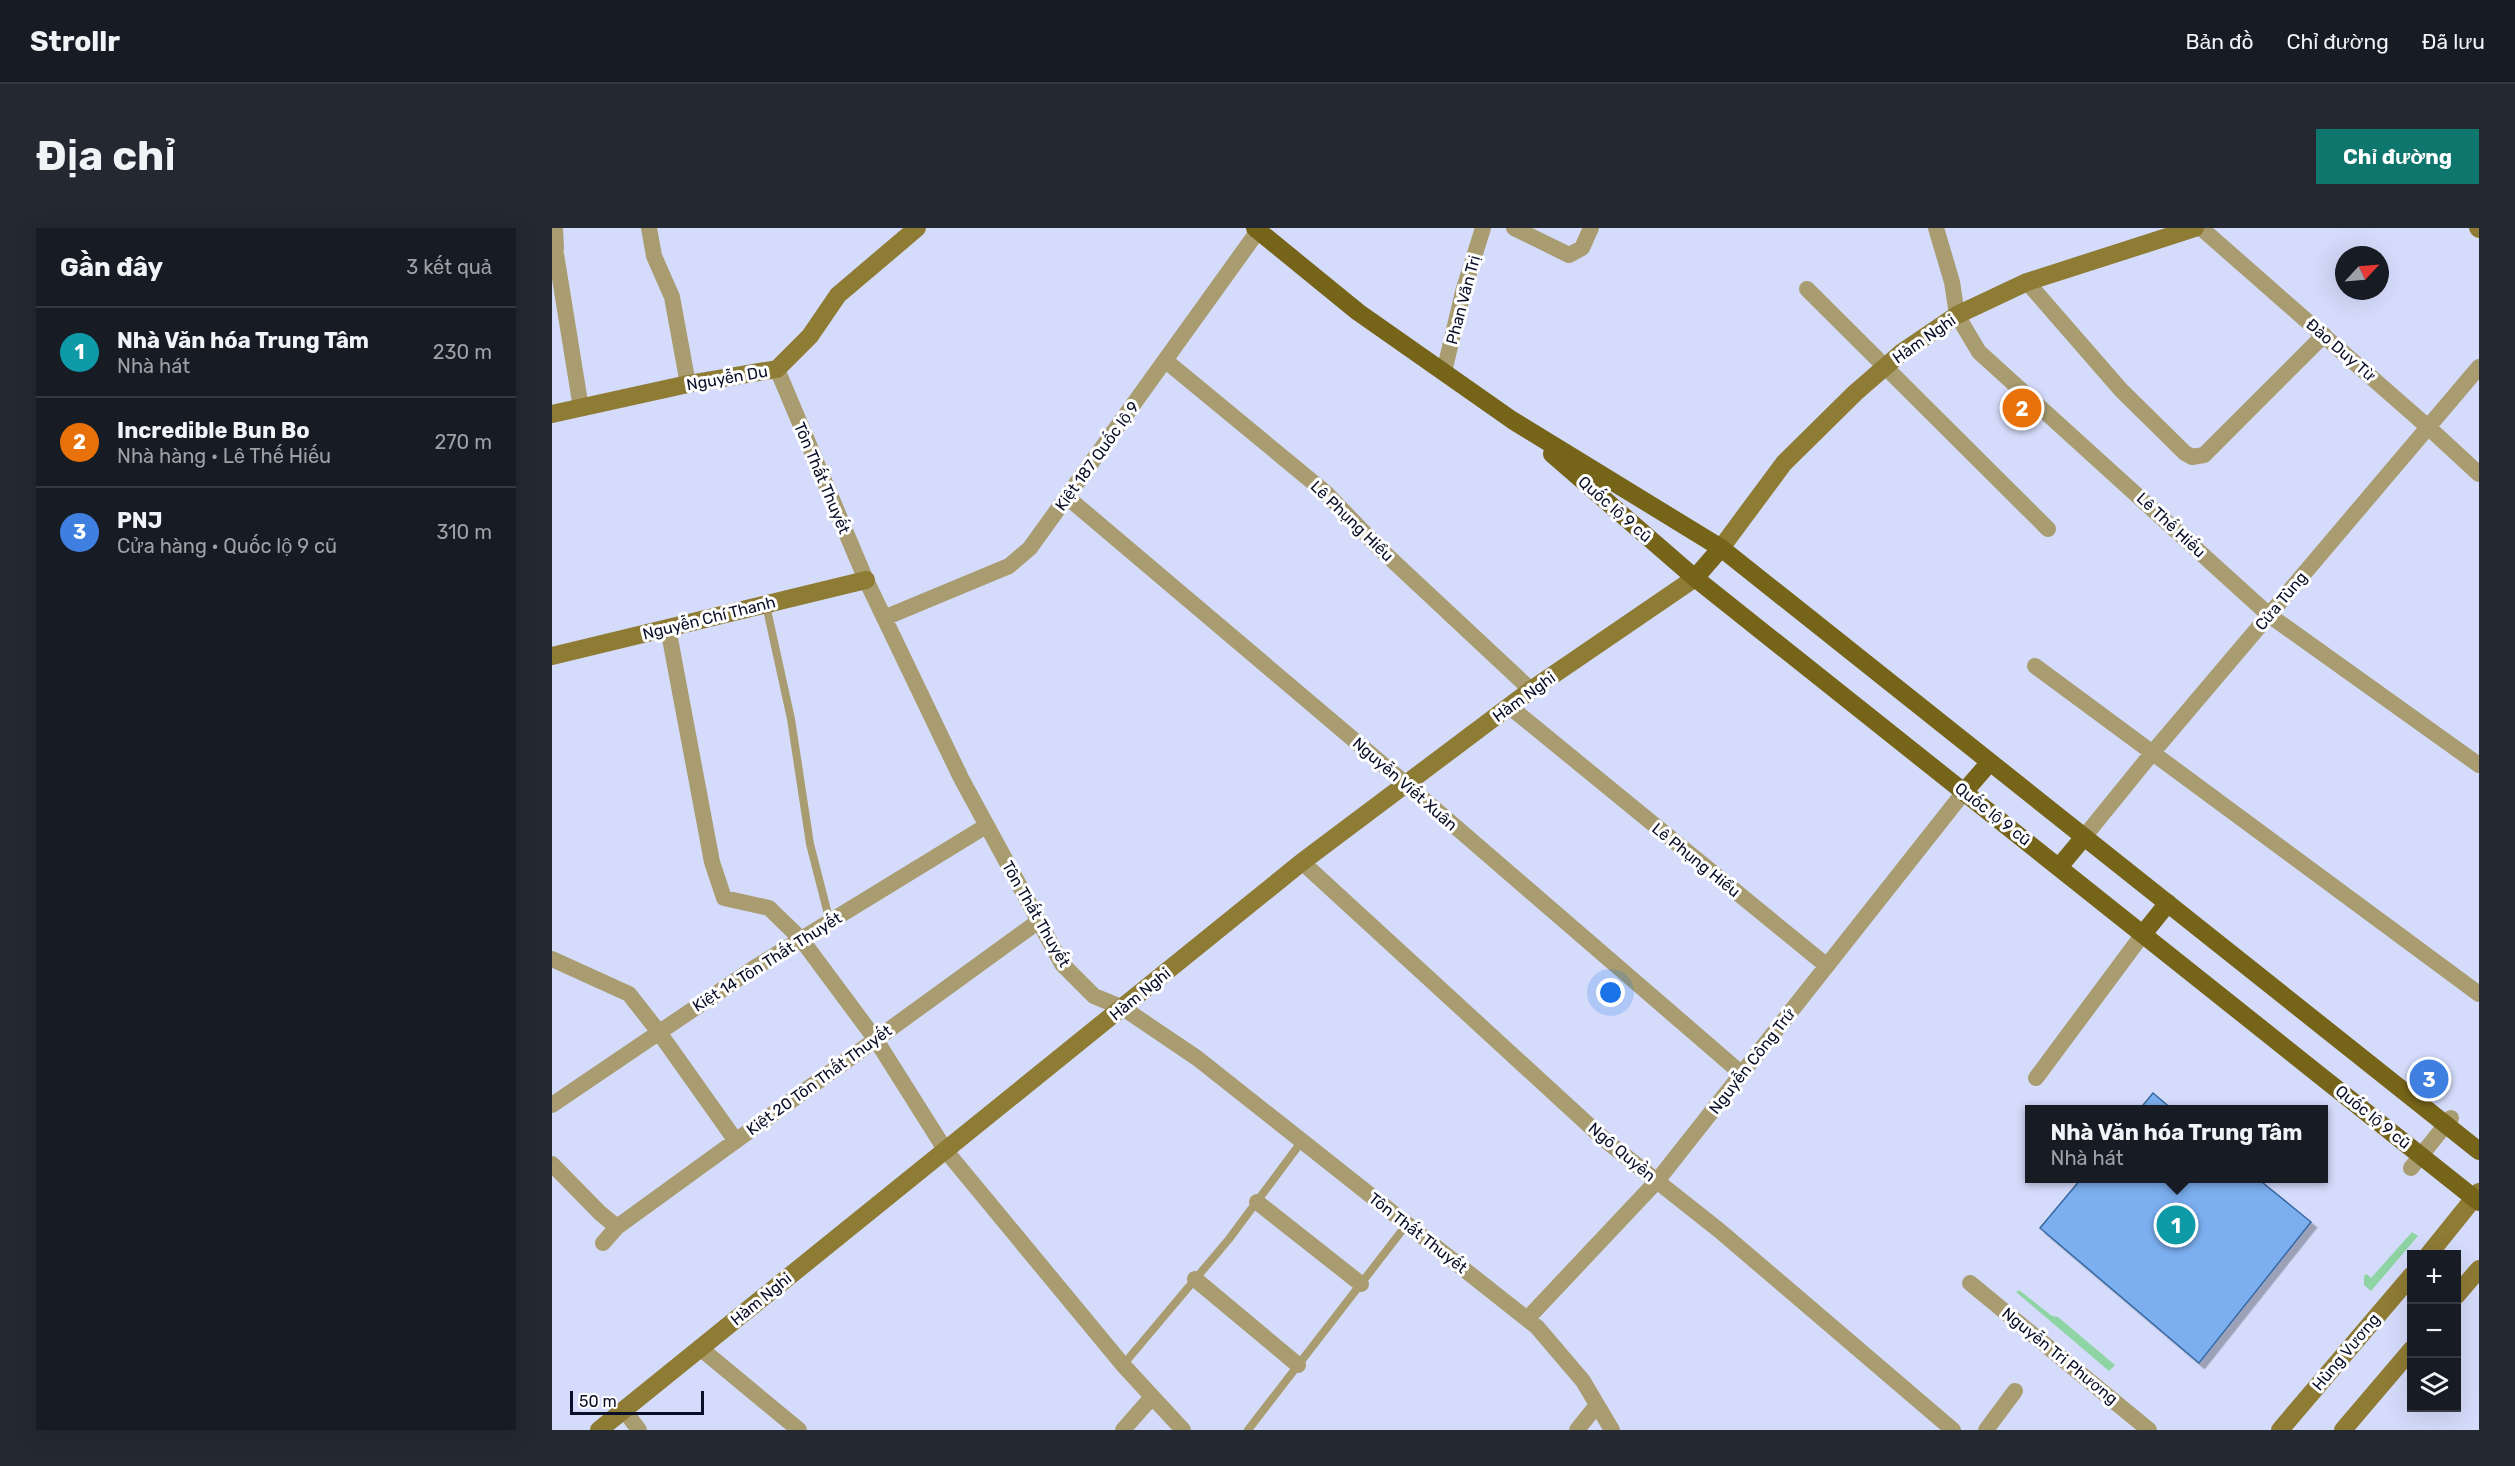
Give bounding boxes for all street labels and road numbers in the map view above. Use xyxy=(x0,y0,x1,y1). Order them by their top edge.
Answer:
street label: Phan Văn Trị xyxy=(1442,253,1484,347)
street label: Hàm Nghi xyxy=(1889,310,1959,368)
street label: Đào Duy Từ xyxy=(2302,315,2380,385)
street label: Nguyễn Du xyxy=(685,360,769,394)
street label: Kiệt 187 Quốc lộ 9 xyxy=(1050,397,1143,514)
street label: Tôn Thất Thuyết xyxy=(790,419,855,537)
street label: Quốc lộ 9 cũ xyxy=(1574,471,1656,546)
street label: Lê Phụng Hiểu xyxy=(1307,477,1397,565)
street label: Lê Thế Hiếu xyxy=(2133,487,2210,562)
street label: Cửa Tùng xyxy=(2251,568,2311,634)
street label: Nguyễn Chí Thanh xyxy=(640,591,777,644)
street label: Hàm Nghi xyxy=(1489,668,1559,726)
street label: Nguyễn Viết Xuân xyxy=(1349,732,1462,835)
street label: Quốc lộ 9 cũ xyxy=(1951,777,2036,849)
street label: Lê Phụng Hiểu xyxy=(1648,819,1744,901)
street label: Tôn Thất Thuyết xyxy=(998,857,1075,970)
street label: Kiệt 14 Tôn Thất Thuyết xyxy=(688,907,845,1016)
street label: Hàm Nghi xyxy=(1106,964,1174,1024)
street label: Nguyễn Công Trứ xyxy=(1704,1003,1799,1118)
street label: Kiệt 20 Tôn Thất Thuyết xyxy=(742,1020,895,1139)
street label: Quốc lộ 9 cũ xyxy=(2332,1080,2415,1153)
street label: Ngô Quyền xyxy=(1585,1117,1660,1185)
street label: Tôn Thất Thuyết xyxy=(1365,1188,1472,1277)
street label: Hàm Nghi xyxy=(727,1269,795,1329)
street label: Nguyễn Tri Phương xyxy=(1998,1302,2123,1408)
street label: Hùng Vương xyxy=(2308,1310,2384,1394)

